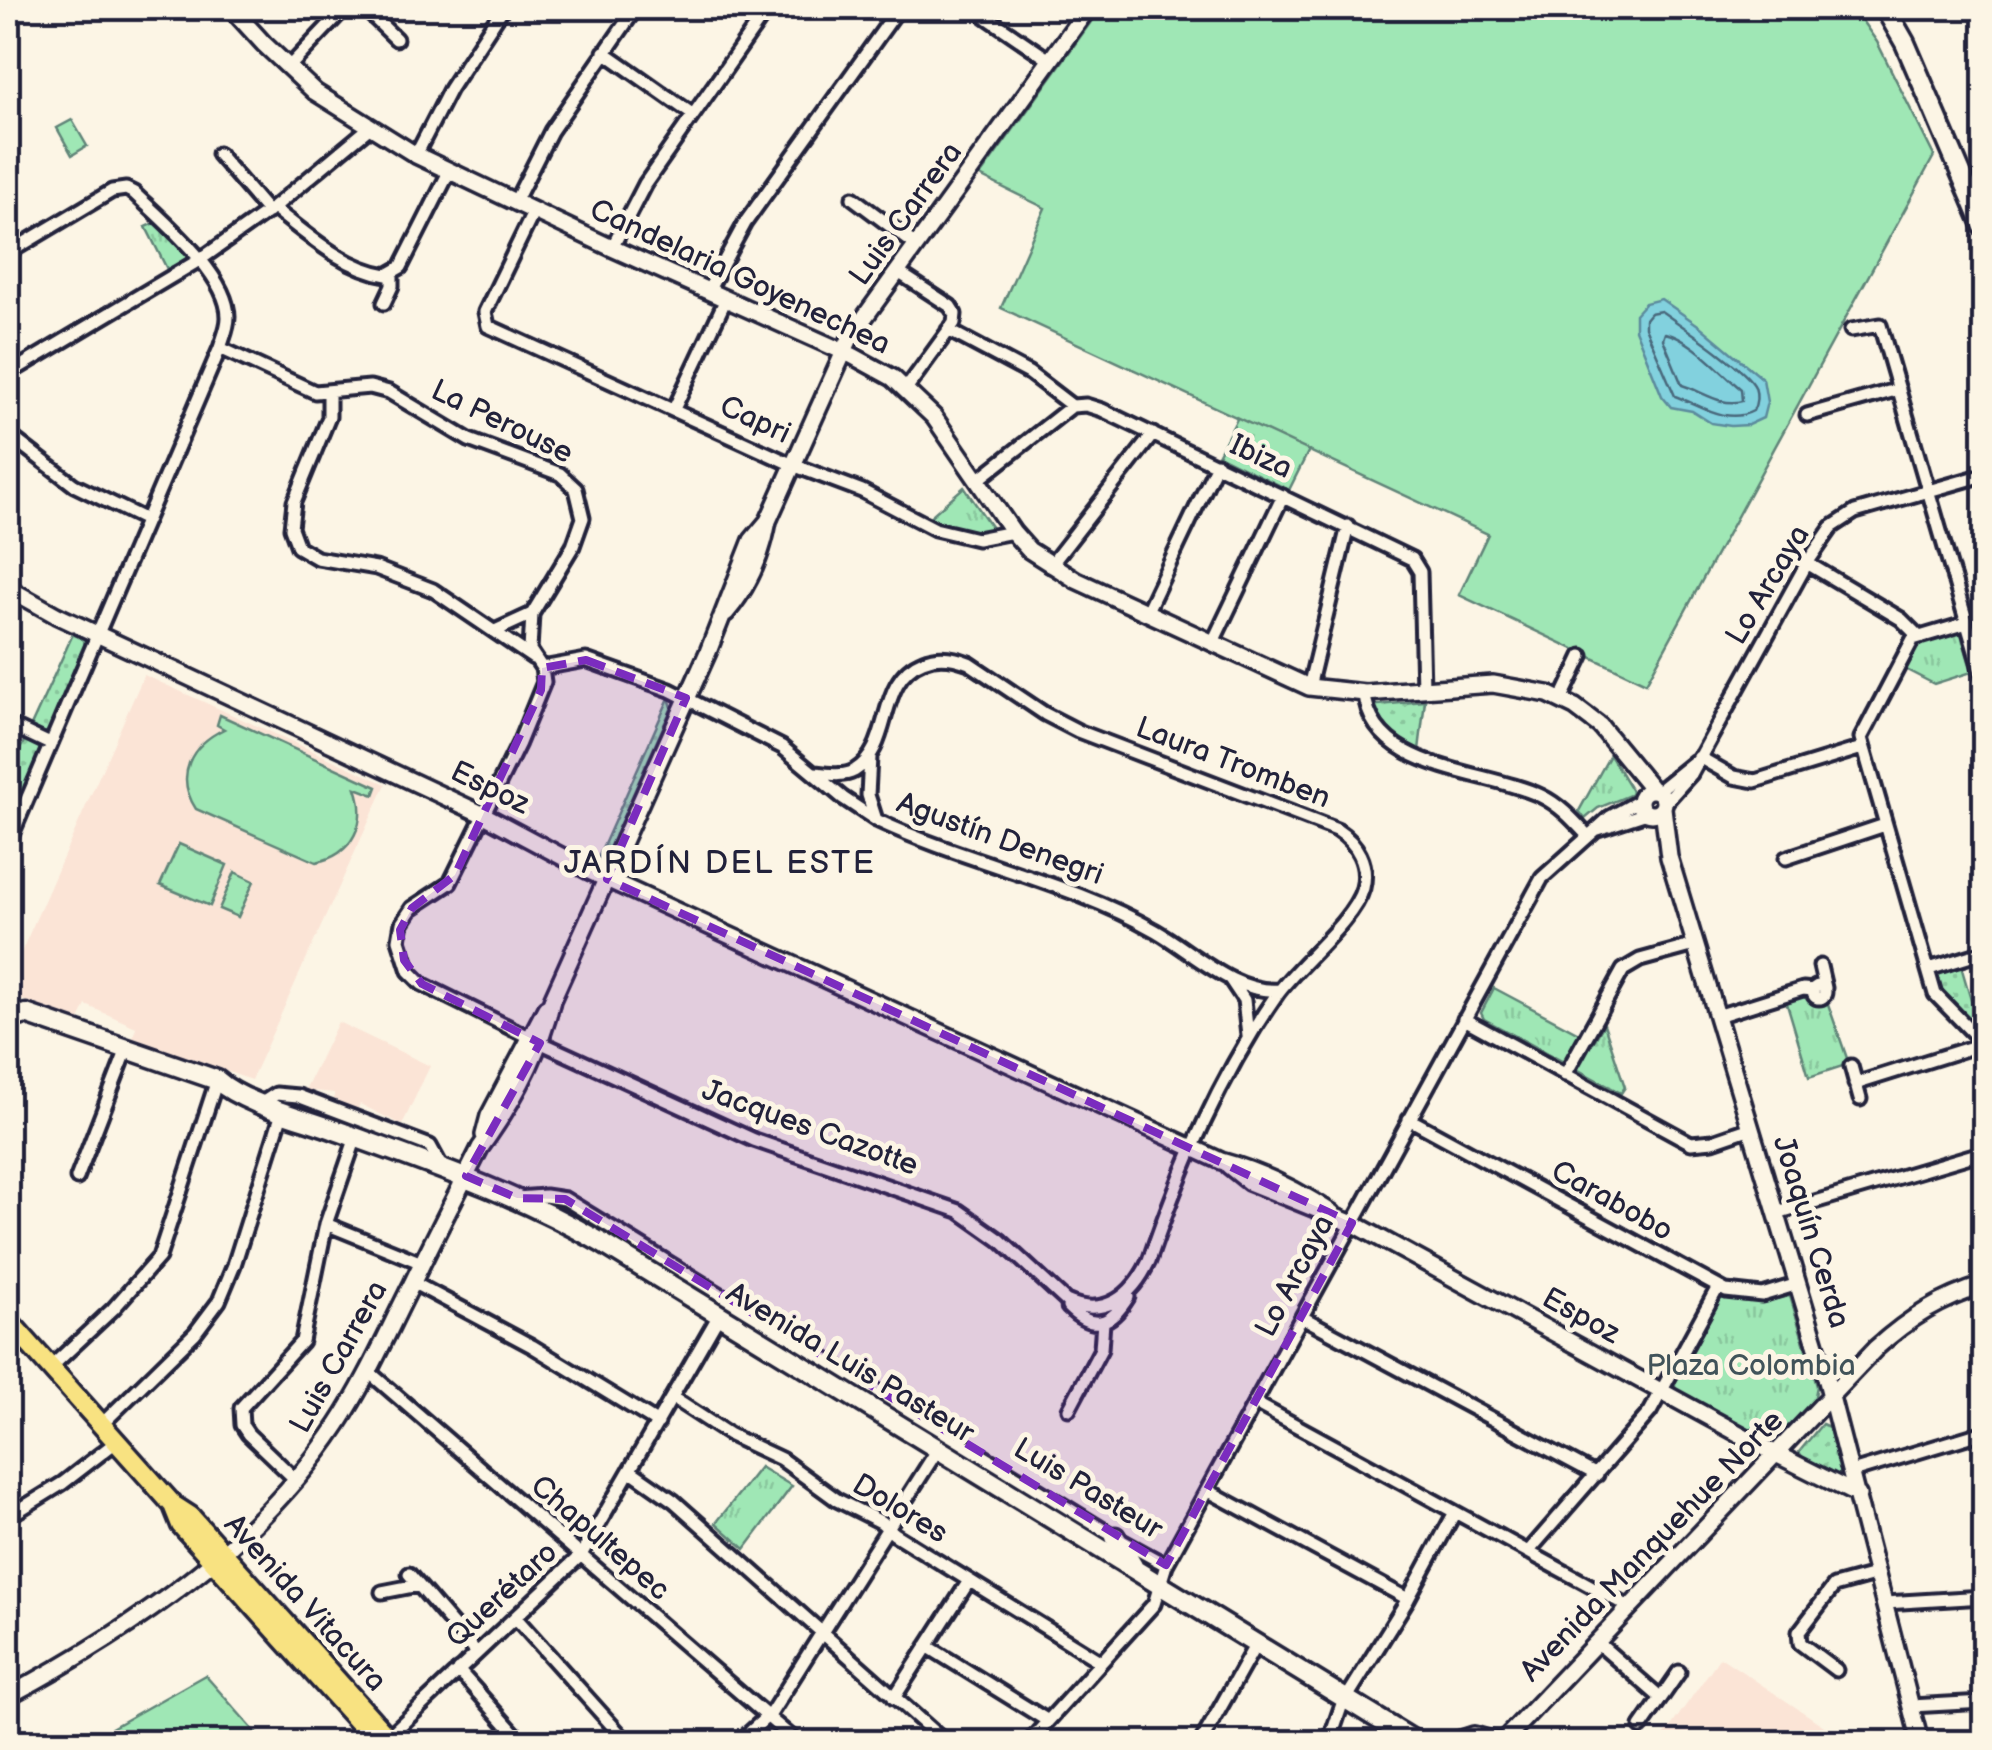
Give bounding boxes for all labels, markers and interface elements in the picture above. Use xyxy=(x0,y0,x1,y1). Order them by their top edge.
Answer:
street label: Luis Carrera xyxy=(842,135,970,293)
street label: Candelaria Goyenechea xyxy=(584,192,896,362)
street label: La Perouse xyxy=(425,372,579,472)
street label: Capri xyxy=(714,388,796,452)
street label: Ibiza xyxy=(1224,427,1298,487)
street label: Lo Arcaya xyxy=(1718,519,1818,651)
street label: Laura Tromben xyxy=(1131,709,1335,817)
street label: Espoz xyxy=(445,754,536,823)
street label: Agustín Denegri xyxy=(892,785,1108,893)
district label: JARDÍN DEL ESTE xyxy=(564,843,876,883)
street label: Jacques Cazotte xyxy=(697,1072,923,1184)
street label: Joaquín Cerda xyxy=(1765,1132,1857,1332)
street label: Carabobo xyxy=(1545,1153,1679,1249)
street label: Lo Arcaya xyxy=(1248,1209,1342,1343)
street label: Luis Carrera xyxy=(282,1275,396,1439)
street label: Avenida Luis Pasteur xyxy=(720,1275,981,1452)
street label: Espoz xyxy=(1536,1280,1627,1352)
park label: Plaza Colombia xyxy=(1646,1348,1856,1384)
street label: Avenida Manquehue Norte xyxy=(1513,1403,1791,1689)
street label: Luis Pasteur xyxy=(1007,1431,1170,1548)
street label: Dolores xyxy=(846,1467,954,1552)
street label: Chapultepec xyxy=(523,1468,677,1608)
street label: Avenida Vitacura xyxy=(216,1507,394,1699)
street label: Querétaro xyxy=(439,1535,565,1655)

